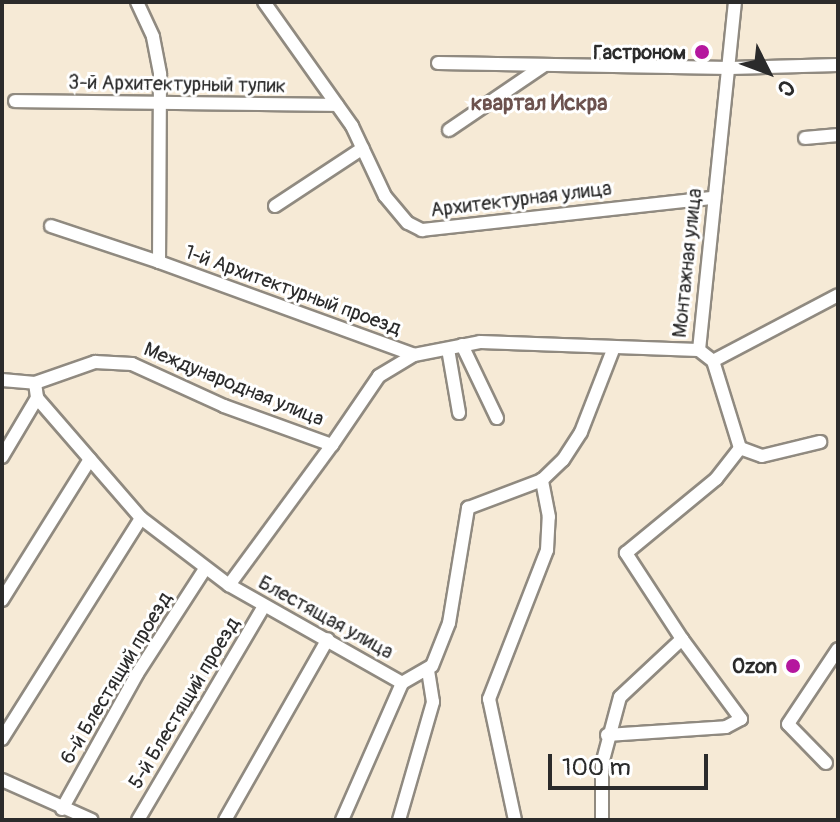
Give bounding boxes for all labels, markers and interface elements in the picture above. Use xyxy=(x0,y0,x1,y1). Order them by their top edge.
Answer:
north arrow xyxy=(728,32,808,112)
place label: Гастроном xyxy=(593,40,686,64)
marker: Гастроном xyxy=(693,43,711,61)
street label: 3-й Архитектурный тупик xyxy=(68,70,286,98)
text: С xyxy=(771,74,801,102)
district label: квартал Искра xyxy=(471,91,607,117)
street label: Архитектурная улица xyxy=(429,176,613,222)
street label: Монтажная улица xyxy=(667,187,707,339)
street label: 1-й Архитектурный проезд xyxy=(182,240,404,340)
street label: Международная улица xyxy=(141,337,327,431)
street label: Блестящая улица xyxy=(254,570,398,664)
street label: 6-й Блестящий проезд xyxy=(55,588,177,768)
street label: 5-й Блестящий проезд xyxy=(123,613,245,793)
place label: Ozon xyxy=(732,654,777,678)
marker: Ozon xyxy=(784,657,802,675)
scale bar xyxy=(552,738,712,788)
text: 100 m xyxy=(562,753,631,782)

